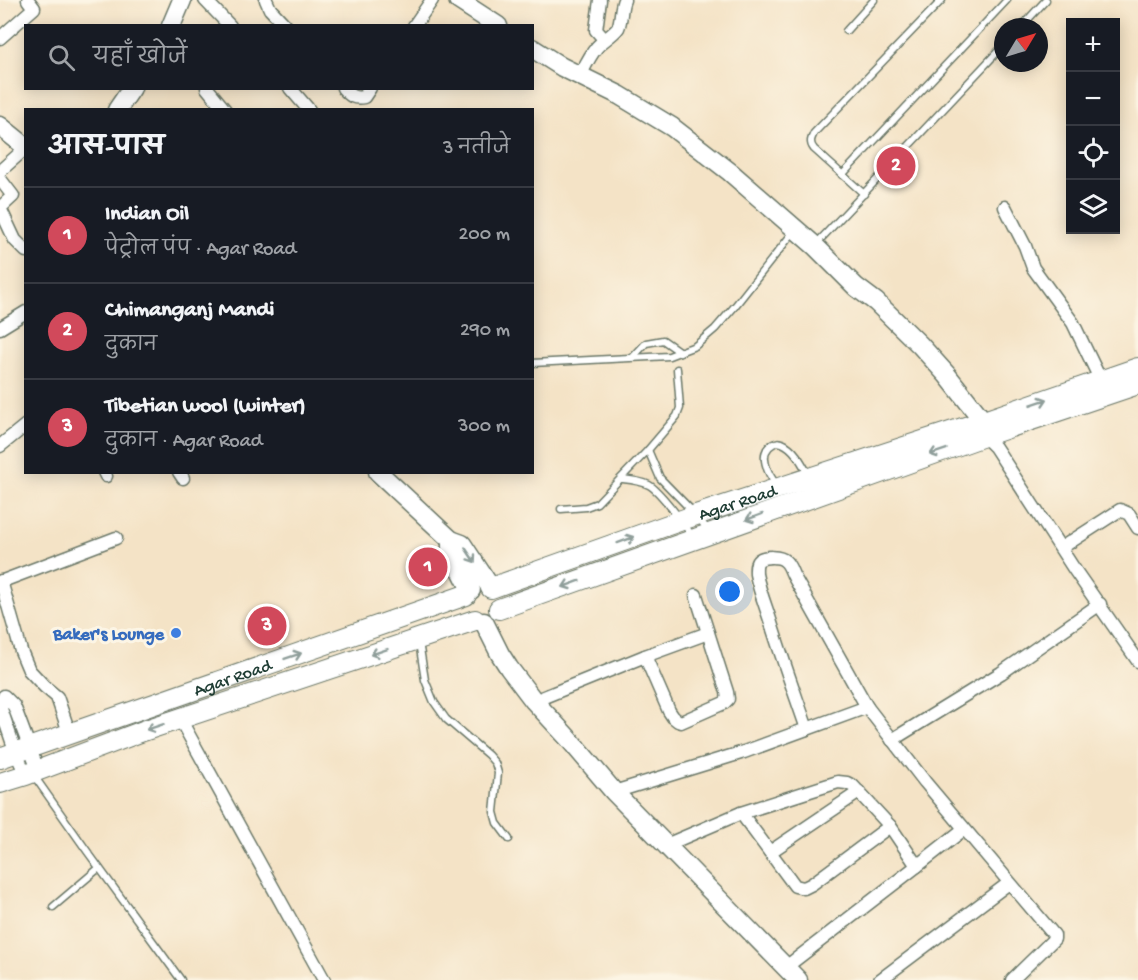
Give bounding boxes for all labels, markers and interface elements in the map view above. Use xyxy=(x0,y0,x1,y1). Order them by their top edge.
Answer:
north arrow xyxy=(994,18,1048,72)
map controls xyxy=(1066,18,1120,234)
button: + xyxy=(1066,18,1120,72)
search box xyxy=(24,24,534,90)
icon: search xyxy=(45,41,78,74)
text: यहाँ खोजें xyxy=(93,46,187,72)
button: − xyxy=(1066,72,1120,126)
button: locate xyxy=(1066,126,1120,180)
text: आस-पास xyxy=(48,134,165,165)
text: 3 नतीजे xyxy=(443,138,510,161)
pin: 2 xyxy=(876,144,916,188)
button: layers xyxy=(1066,180,1120,234)
text: Indian Oil xyxy=(105,202,189,228)
text: 1 xyxy=(63,224,72,247)
text: 200 m xyxy=(459,224,510,247)
text: पेट्रोल पंप · Agar Road xyxy=(105,239,296,262)
text: Chimanganj Mandi xyxy=(105,298,274,324)
text: 2 xyxy=(63,320,72,343)
text: 290 m xyxy=(460,320,510,343)
text: दुकान xyxy=(105,335,157,358)
text: Tibetian wool (winter) xyxy=(105,394,306,420)
one-way arrow xyxy=(1029,395,1048,406)
text: 3 xyxy=(62,416,73,439)
text: 300 m xyxy=(458,416,510,439)
text: दुकान · Agar Road xyxy=(105,431,263,454)
one-way arrow xyxy=(929,448,948,459)
street label: Agar Road xyxy=(696,481,781,526)
one-way arrow xyxy=(745,513,764,524)
one-way arrow xyxy=(616,534,634,545)
pin: 1 xyxy=(408,544,448,590)
one-way arrow xyxy=(463,547,476,564)
your location xyxy=(715,577,744,606)
one-way arrow xyxy=(562,579,581,590)
pin: 3 xyxy=(248,604,286,648)
place label: Baker's Lounge xyxy=(52,625,165,646)
marker: Baker's Lounge xyxy=(169,626,183,640)
one-way arrow xyxy=(370,647,389,658)
one-way arrow xyxy=(283,650,302,661)
street label: Agar Road xyxy=(191,655,276,702)
one-way arrow xyxy=(146,722,165,733)

